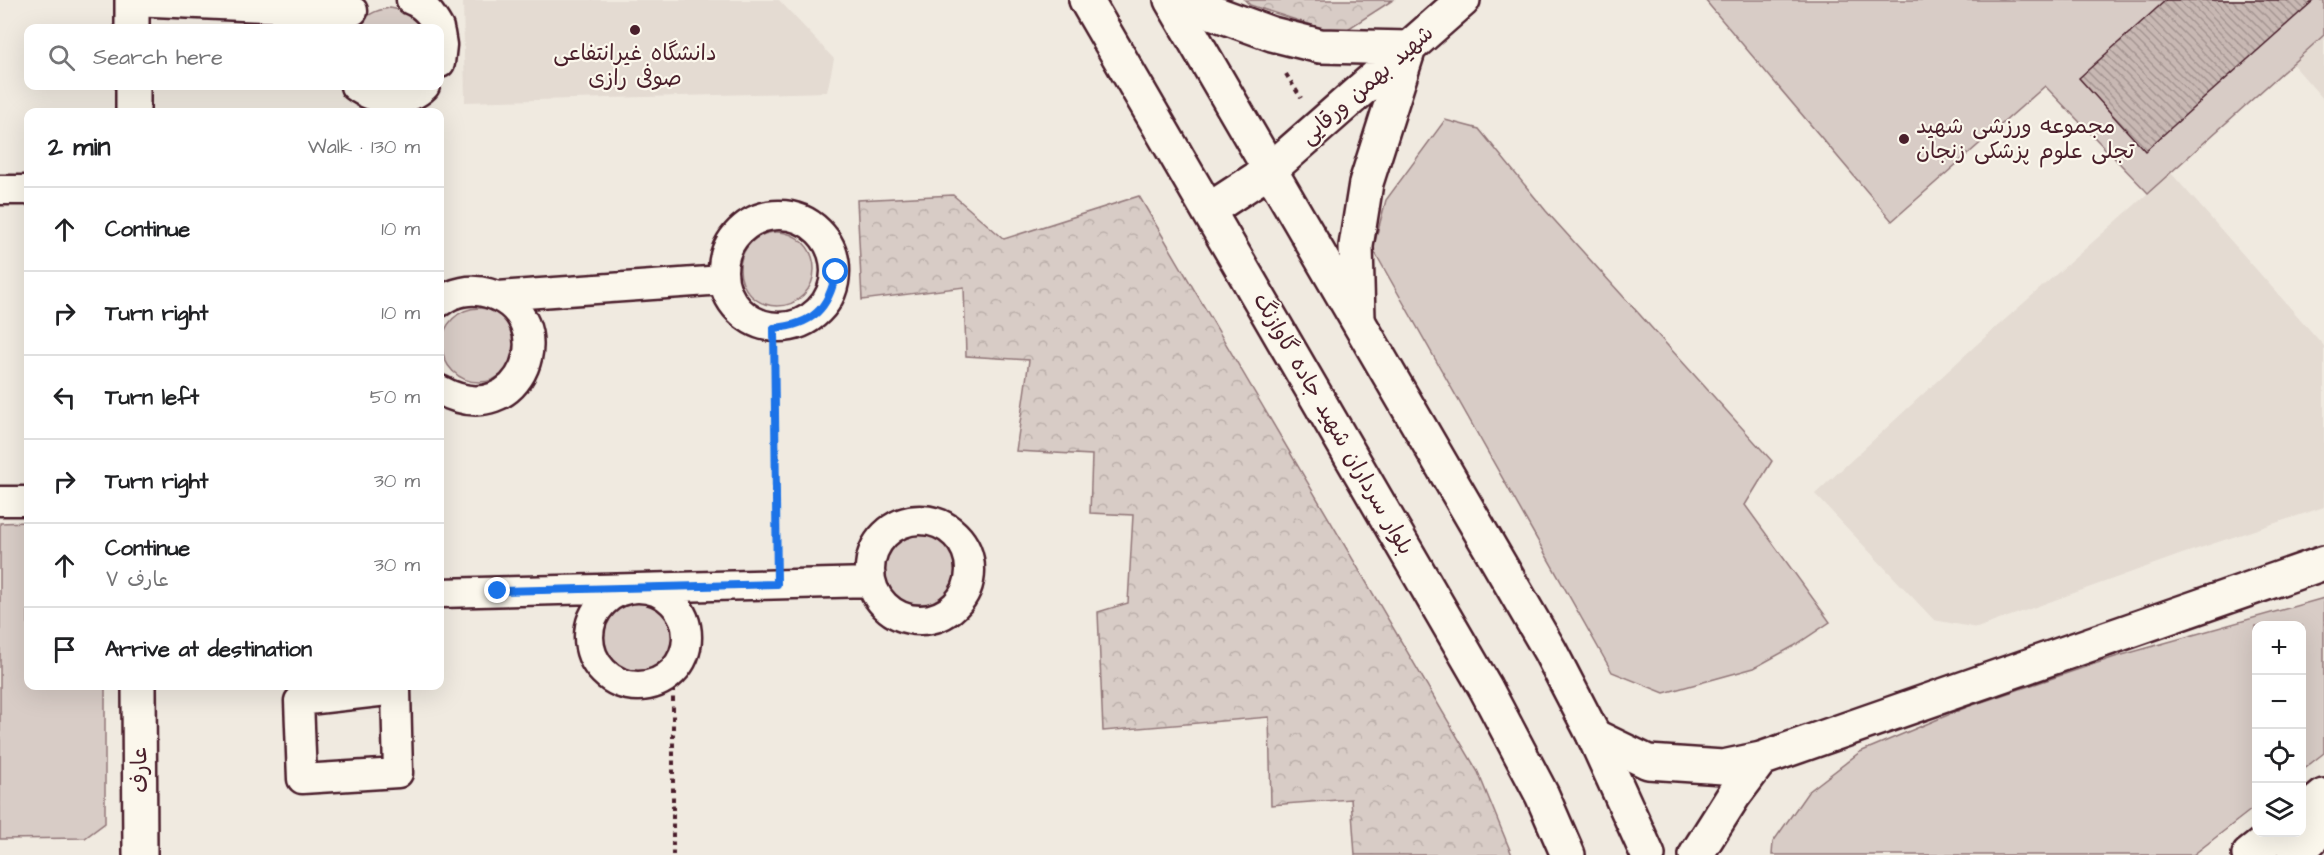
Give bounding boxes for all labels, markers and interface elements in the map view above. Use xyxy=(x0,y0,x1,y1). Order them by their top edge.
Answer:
street label: شهید بهمن ورقایی xyxy=(1294,18,1440,152)
marker: دانشگاه غیرانتفاعی صوفی رازی xyxy=(628,23,642,37)
search box xyxy=(24,24,444,90)
place label: دانشگاه غیرانتفاعی صوفی رازی xyxy=(553,38,717,94)
icon: search xyxy=(45,41,78,74)
text: Search here xyxy=(93,42,223,73)
place label: مجموعه ورزشی شهید تجلی علوم پزشکی زنجان xyxy=(1916,111,2135,168)
text: 2 min xyxy=(48,129,110,165)
marker: مجموعه ورزشی شهید تجلی علوم پزشکی زنجان xyxy=(1897,132,1911,146)
text: Walk · 130 m xyxy=(308,133,420,161)
icon: ahead xyxy=(48,213,81,246)
text: Continue xyxy=(105,214,190,245)
text: 10 m xyxy=(381,215,420,243)
route start xyxy=(822,258,848,284)
street label: بلوار سرداران شهید جاده گاوازنگ xyxy=(1245,287,1421,561)
icon: right xyxy=(48,297,81,330)
text: Turn right xyxy=(105,298,208,329)
text: 10 m xyxy=(381,299,420,327)
icon: left xyxy=(48,381,81,414)
text: Turn left xyxy=(105,382,199,413)
text: 50 m xyxy=(370,383,420,411)
icon: right xyxy=(48,465,81,498)
text: Turn right xyxy=(105,466,208,497)
text: 30 m xyxy=(374,467,420,495)
text: Continue xyxy=(105,533,190,564)
icon: ahead xyxy=(48,549,81,582)
text: 30 m xyxy=(374,551,420,579)
text: عارف ۷ xyxy=(105,566,169,594)
route end xyxy=(484,577,510,603)
map controls xyxy=(2252,621,2306,837)
button: + xyxy=(2252,621,2306,675)
icon: arrive xyxy=(48,633,81,666)
text: Arrive at destination xyxy=(105,634,312,665)
button: − xyxy=(2252,675,2306,729)
button: locate xyxy=(2252,729,2306,783)
street label: عارف xyxy=(124,747,156,793)
button: layers xyxy=(2252,783,2306,837)

